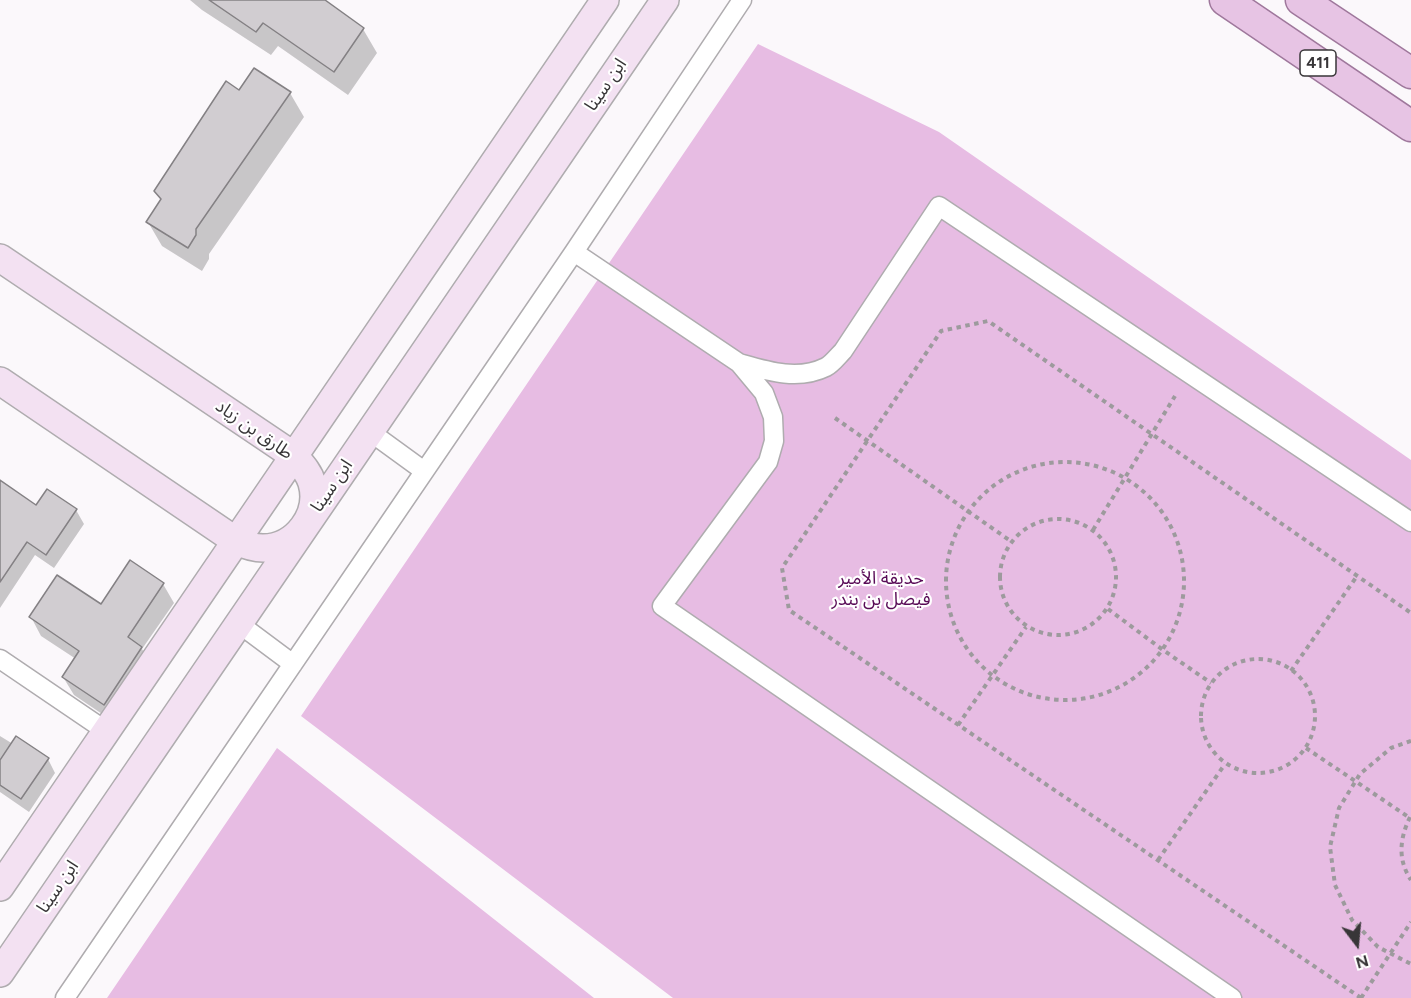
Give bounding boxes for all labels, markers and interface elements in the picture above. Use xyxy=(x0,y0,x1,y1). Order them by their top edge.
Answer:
road number: 411 xyxy=(1300,50,1336,76)
street label: ابن سينا xyxy=(581,55,631,115)
street label: طارق بن زياد xyxy=(211,395,297,465)
street label: ابن سينا xyxy=(307,456,357,516)
park label: حديقة الأمير فيصل بن بندر xyxy=(831,568,931,610)
street label: ابن سينا xyxy=(33,857,83,917)
north arrow xyxy=(1327,914,1387,974)
text: N xyxy=(1354,951,1371,973)

